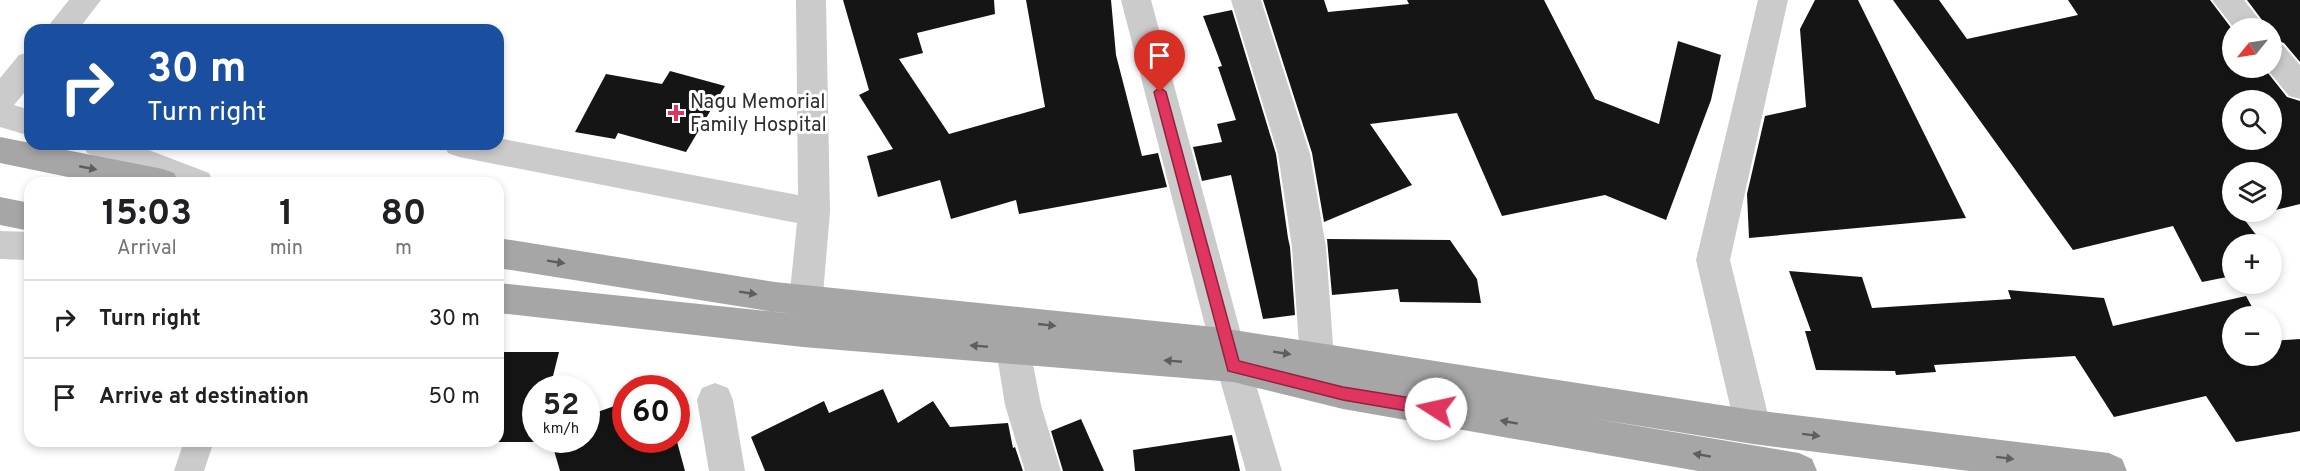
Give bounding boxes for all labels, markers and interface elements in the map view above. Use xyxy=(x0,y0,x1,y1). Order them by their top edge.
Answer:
north arrow xyxy=(2222,18,2282,78)
map controls xyxy=(2222,18,2282,366)
pin xyxy=(1134,30,1185,92)
icon: arrive xyxy=(1143,39,1176,72)
text: 30 m xyxy=(147,44,246,97)
icon: right xyxy=(48,48,126,126)
place label: Nagu Memorial Family Hospital xyxy=(690,90,827,139)
button: search xyxy=(2222,90,2282,150)
text: Turn right xyxy=(147,96,266,130)
marker: Nagu Memorial Family Hospital xyxy=(667,104,685,122)
button: layers xyxy=(2222,162,2282,222)
one-way arrow xyxy=(79,164,98,173)
text: 15:03 xyxy=(102,192,192,238)
text: 1 xyxy=(279,192,294,238)
text: 80 xyxy=(381,192,426,238)
button: + xyxy=(2222,234,2282,294)
text: Arrival xyxy=(117,236,177,262)
text: min xyxy=(270,236,303,262)
text: m xyxy=(395,236,412,262)
one-way arrow xyxy=(546,258,565,267)
one-way arrow xyxy=(739,289,758,298)
icon: right xyxy=(48,303,81,336)
text: Turn right xyxy=(99,306,201,333)
text: 30 m xyxy=(429,306,480,333)
button: − xyxy=(2222,306,2282,366)
one-way arrow xyxy=(1037,321,1056,330)
one-way arrow xyxy=(969,341,988,351)
one-way arrow xyxy=(1272,349,1291,358)
one-way arrow xyxy=(1164,357,1183,366)
speed limit sign: 60 xyxy=(612,375,690,453)
position arrow xyxy=(1404,377,1468,441)
icon: arrive xyxy=(48,381,81,414)
text: Arrive at destination xyxy=(99,384,309,411)
text: 50 m xyxy=(428,384,480,411)
text: 52 xyxy=(543,388,579,425)
one-way arrow xyxy=(1500,417,1519,426)
text: km/h xyxy=(543,420,579,439)
one-way arrow xyxy=(1802,430,1821,439)
one-way arrow xyxy=(1692,450,1711,459)
one-way arrow xyxy=(1995,453,2014,463)

